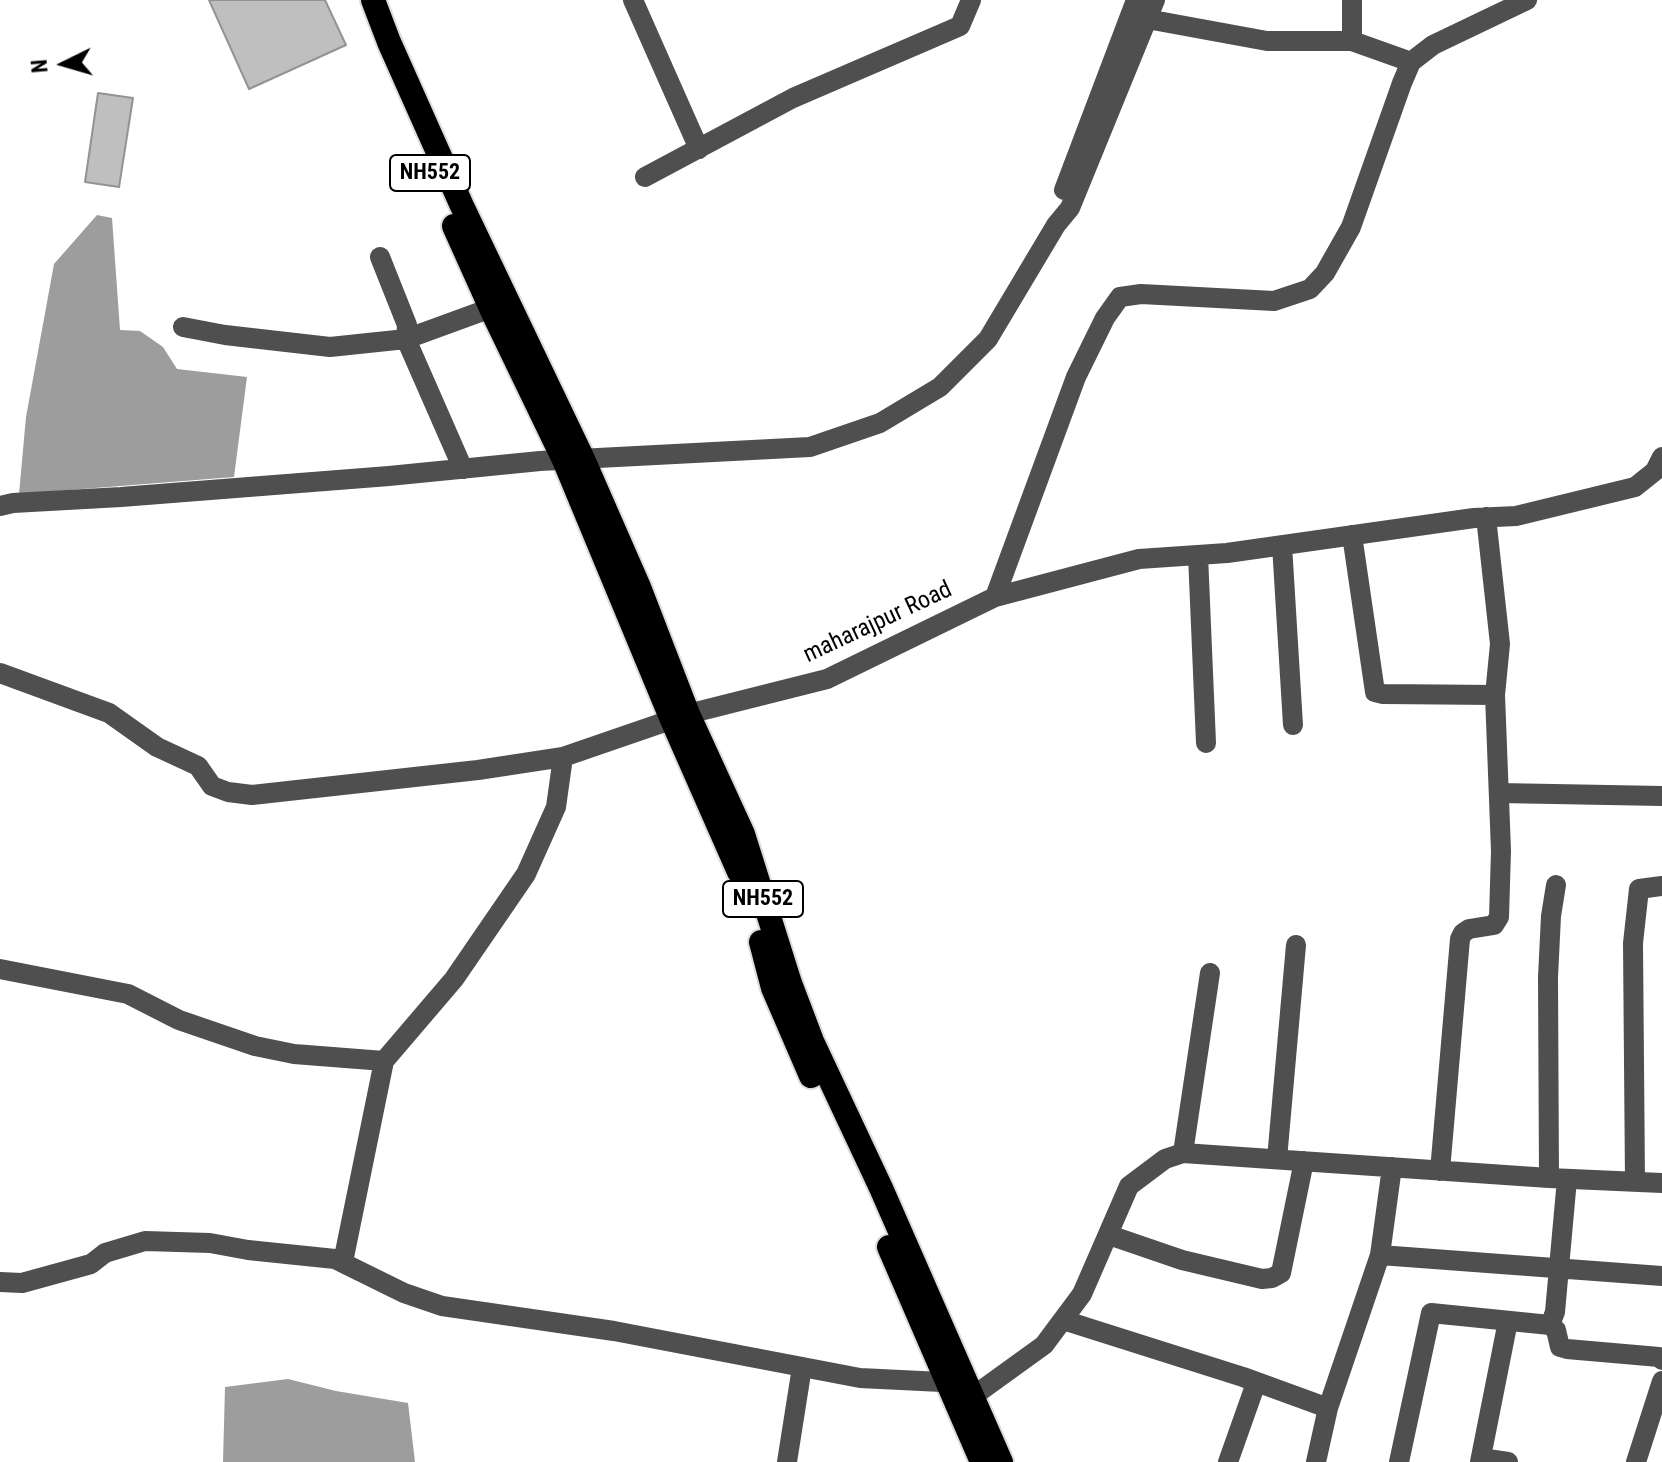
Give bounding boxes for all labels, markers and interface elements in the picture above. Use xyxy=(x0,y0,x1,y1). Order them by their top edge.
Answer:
north arrow xyxy=(24,24,104,104)
text: N xyxy=(27,58,53,74)
road number: NH552 xyxy=(390,155,470,191)
street label: maharajpur Road xyxy=(799,576,957,670)
road number: NH552 xyxy=(723,881,803,917)

